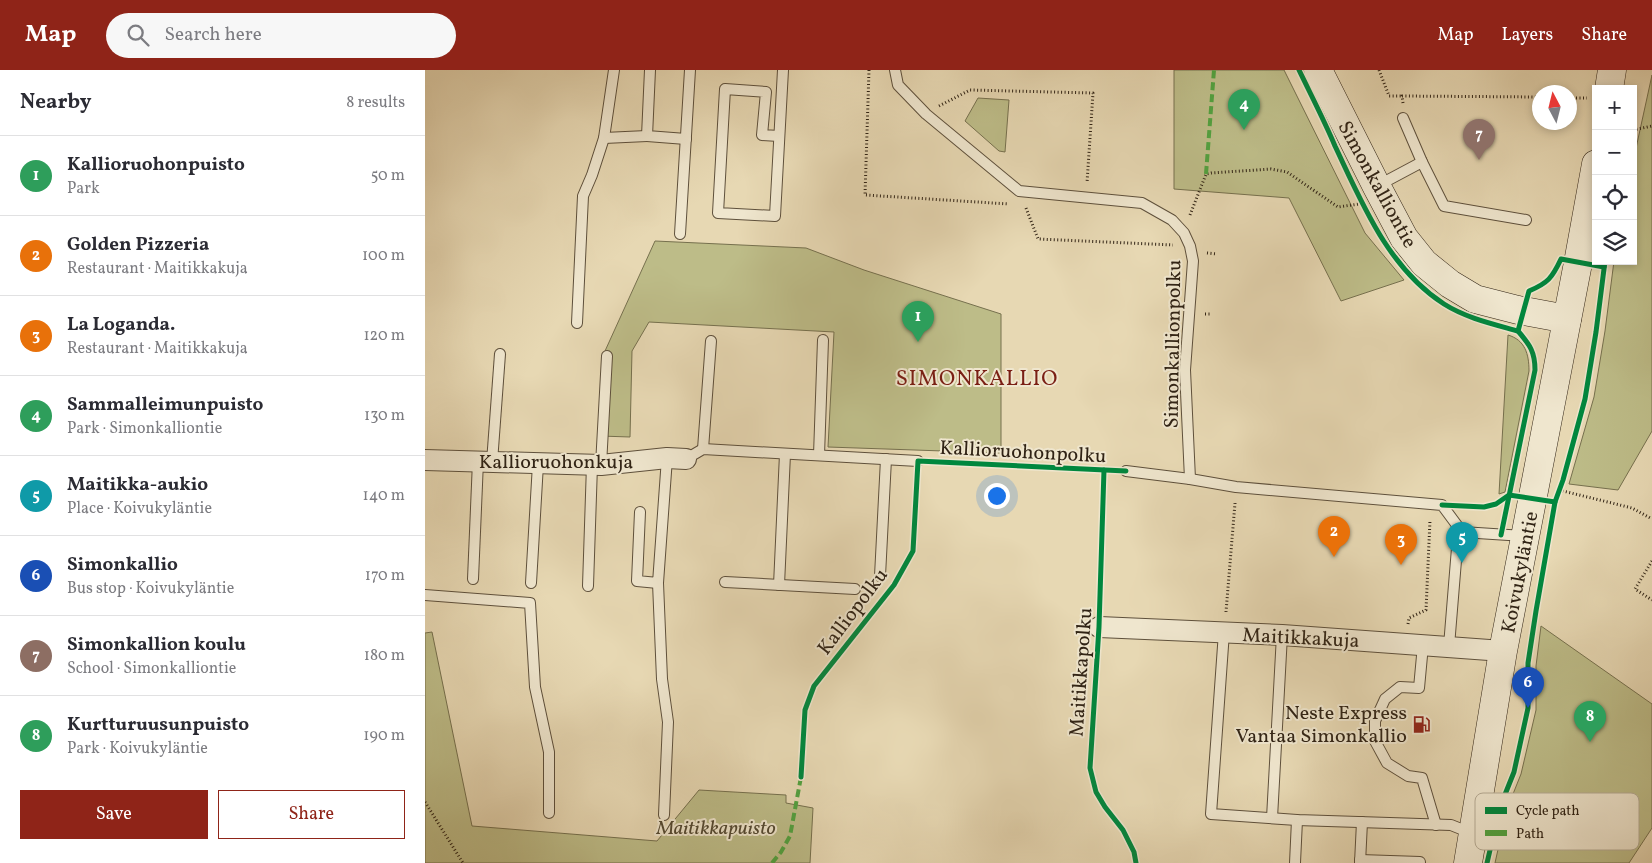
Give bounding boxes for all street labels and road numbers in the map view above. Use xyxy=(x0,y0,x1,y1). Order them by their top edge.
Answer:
street label: Simonkalliontie xyxy=(1330,116,1423,254)
street label: Simonkallionpolku xyxy=(1159,259,1189,429)
street label: Kallioruohonpolku xyxy=(939,435,1107,471)
street label: Kallioruohonkuja xyxy=(479,449,633,477)
street label: Koivukyläntie xyxy=(1495,509,1546,636)
street label: Kalliopolku xyxy=(812,563,896,661)
street label: Maitikkapolku xyxy=(1064,607,1100,738)
street label: Maitikkakuja xyxy=(1242,622,1360,656)

